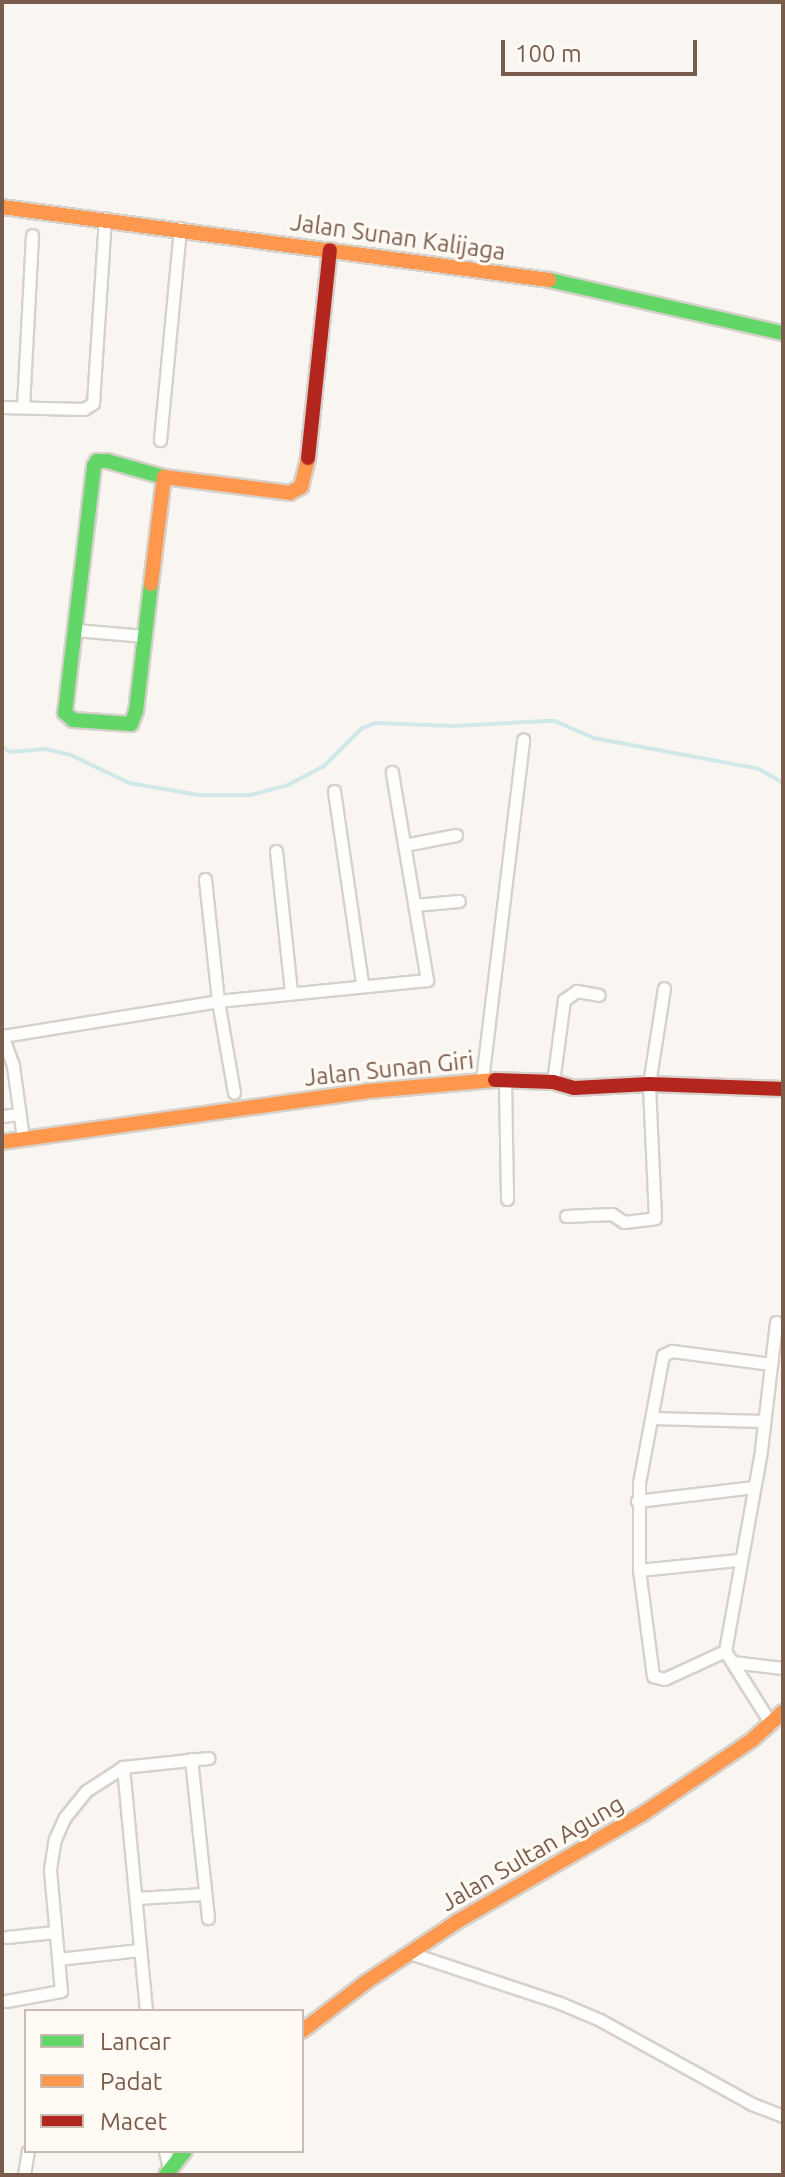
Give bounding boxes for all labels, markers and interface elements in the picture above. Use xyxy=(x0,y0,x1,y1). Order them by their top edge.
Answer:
scale bar xyxy=(505,24,701,74)
text: 100 m xyxy=(515,40,582,67)
street label: Jalan Sunan Kalijaga xyxy=(289,208,507,266)
street label: Jalan Sunan Giri xyxy=(303,1046,475,1092)
street label: Jalan Sultan Agung xyxy=(436,1789,628,1917)
legend xyxy=(24,2009,304,2153)
text: Lancar xyxy=(100,2028,171,2055)
text: Padat xyxy=(100,2068,162,2095)
text: Macet xyxy=(100,2108,167,2135)

